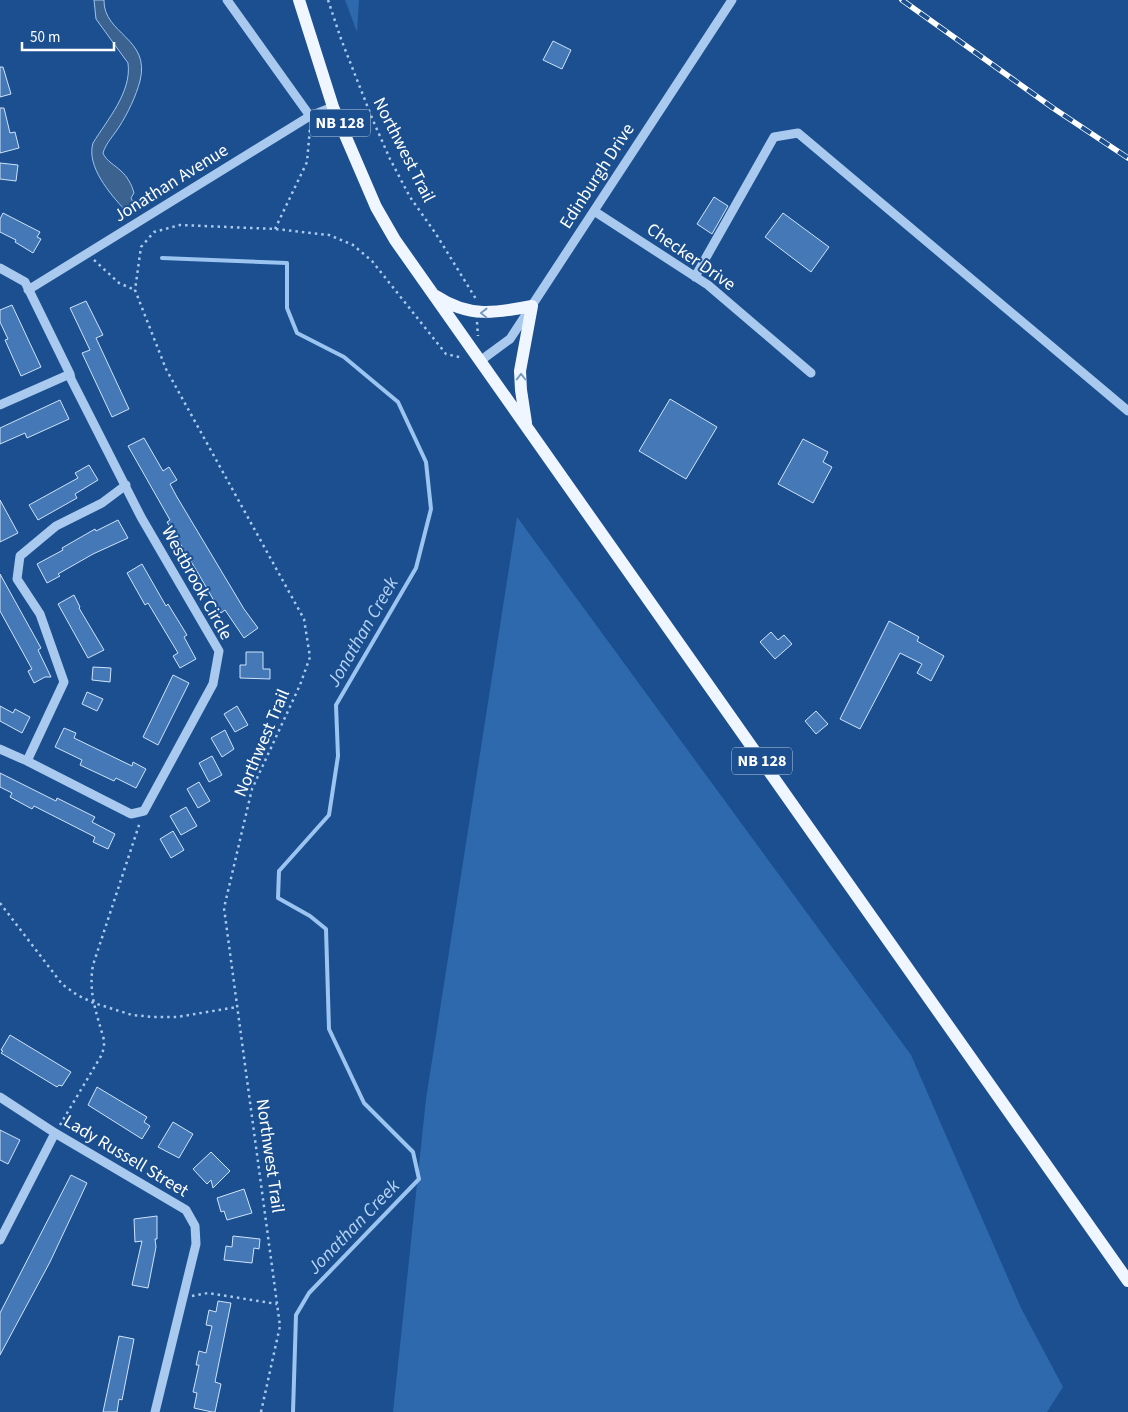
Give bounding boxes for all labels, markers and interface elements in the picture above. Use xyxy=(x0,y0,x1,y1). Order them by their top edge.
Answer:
scale bar xyxy=(22,20,115,52)
text: 50 m xyxy=(30,27,60,48)
street label: Northwest Trail xyxy=(367,93,441,207)
road number: NB 128 xyxy=(310,110,370,136)
street label: Edinburgh Drive xyxy=(554,118,640,233)
street label: Jonathan Avenue xyxy=(109,138,233,228)
street label: Checker Drive xyxy=(641,217,741,297)
one-way arrow xyxy=(480,308,488,318)
one-way arrow xyxy=(516,373,526,381)
street label: Westbrook Circle xyxy=(155,521,239,645)
water label: Jonathan Creek xyxy=(320,571,406,693)
street label: Northwest Trail xyxy=(228,685,296,801)
road number: NB 128 xyxy=(732,748,792,774)
street label: Northwest Trail xyxy=(250,1097,290,1215)
street label: Lady Russell Street xyxy=(59,1109,193,1203)
water label: Jonathan Creek xyxy=(301,1173,407,1281)

